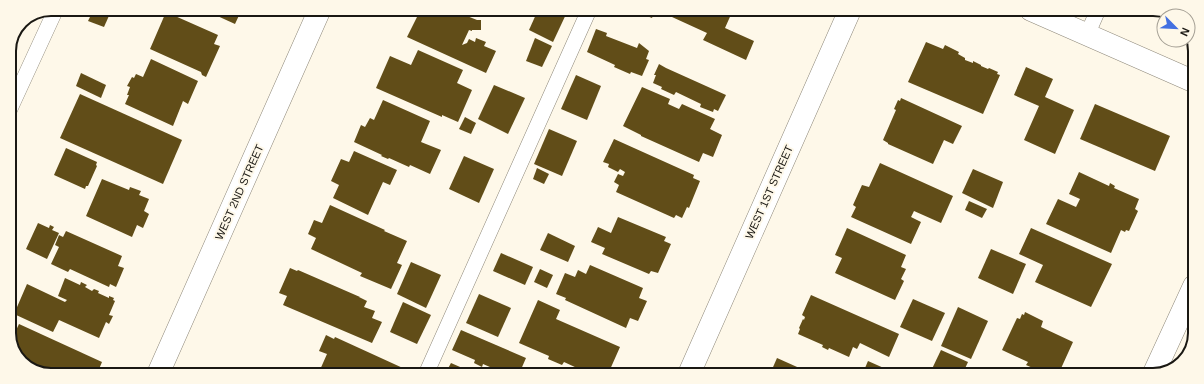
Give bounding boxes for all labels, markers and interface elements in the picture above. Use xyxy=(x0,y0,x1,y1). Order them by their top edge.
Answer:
north arrow xyxy=(1156,8,1196,48)
text: N xyxy=(1178,26,1192,38)
street label: WEST 2ND STREET xyxy=(213,142,266,242)
street label: WEST 1ST STREET xyxy=(743,143,795,241)

